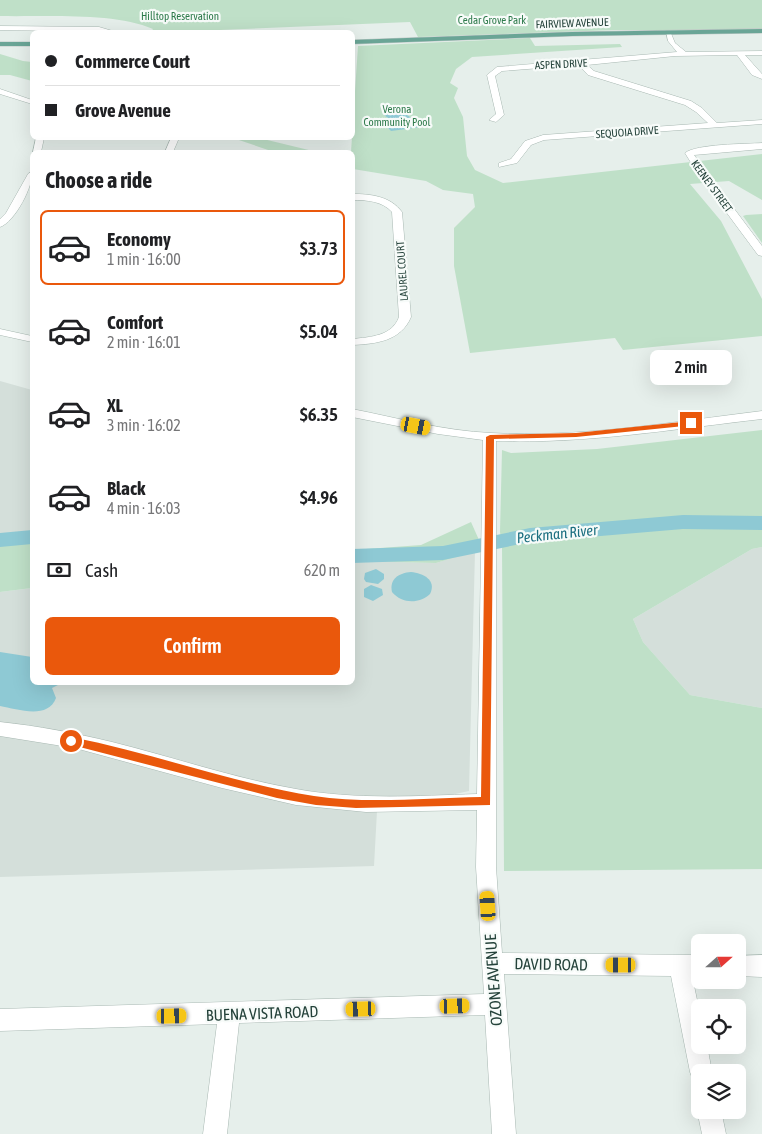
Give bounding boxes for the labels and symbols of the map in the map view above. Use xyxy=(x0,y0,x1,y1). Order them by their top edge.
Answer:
park label: Hilltop Reservation xyxy=(141,10,219,22)
park label: Cedar Grove Park xyxy=(458,14,526,26)
street label: FAIRVIEW AVENUE xyxy=(535,16,609,30)
street label: ASPEN DRIVE xyxy=(534,57,588,71)
park label: Verona Community Pool xyxy=(364,103,431,128)
street label: SEQUOIA DRIVE xyxy=(595,124,659,140)
street label: KEENEY STREET xyxy=(689,158,735,215)
street label: LAUREL COURT xyxy=(394,240,410,301)
callout: 2 min xyxy=(650,350,732,386)
route end xyxy=(680,412,702,434)
car xyxy=(399,416,432,436)
water label: Peckman River xyxy=(516,521,599,546)
route start xyxy=(60,730,82,752)
car xyxy=(479,891,496,921)
street label: OZONE AVENUE xyxy=(481,933,505,1026)
north arrow xyxy=(691,934,746,989)
street label: DAVID ROAD xyxy=(514,954,588,974)
car xyxy=(606,958,636,973)
car xyxy=(439,998,470,1014)
car xyxy=(345,1001,376,1017)
street label: BUENA VISTA ROAD xyxy=(206,1002,318,1024)
car xyxy=(156,1008,187,1024)

